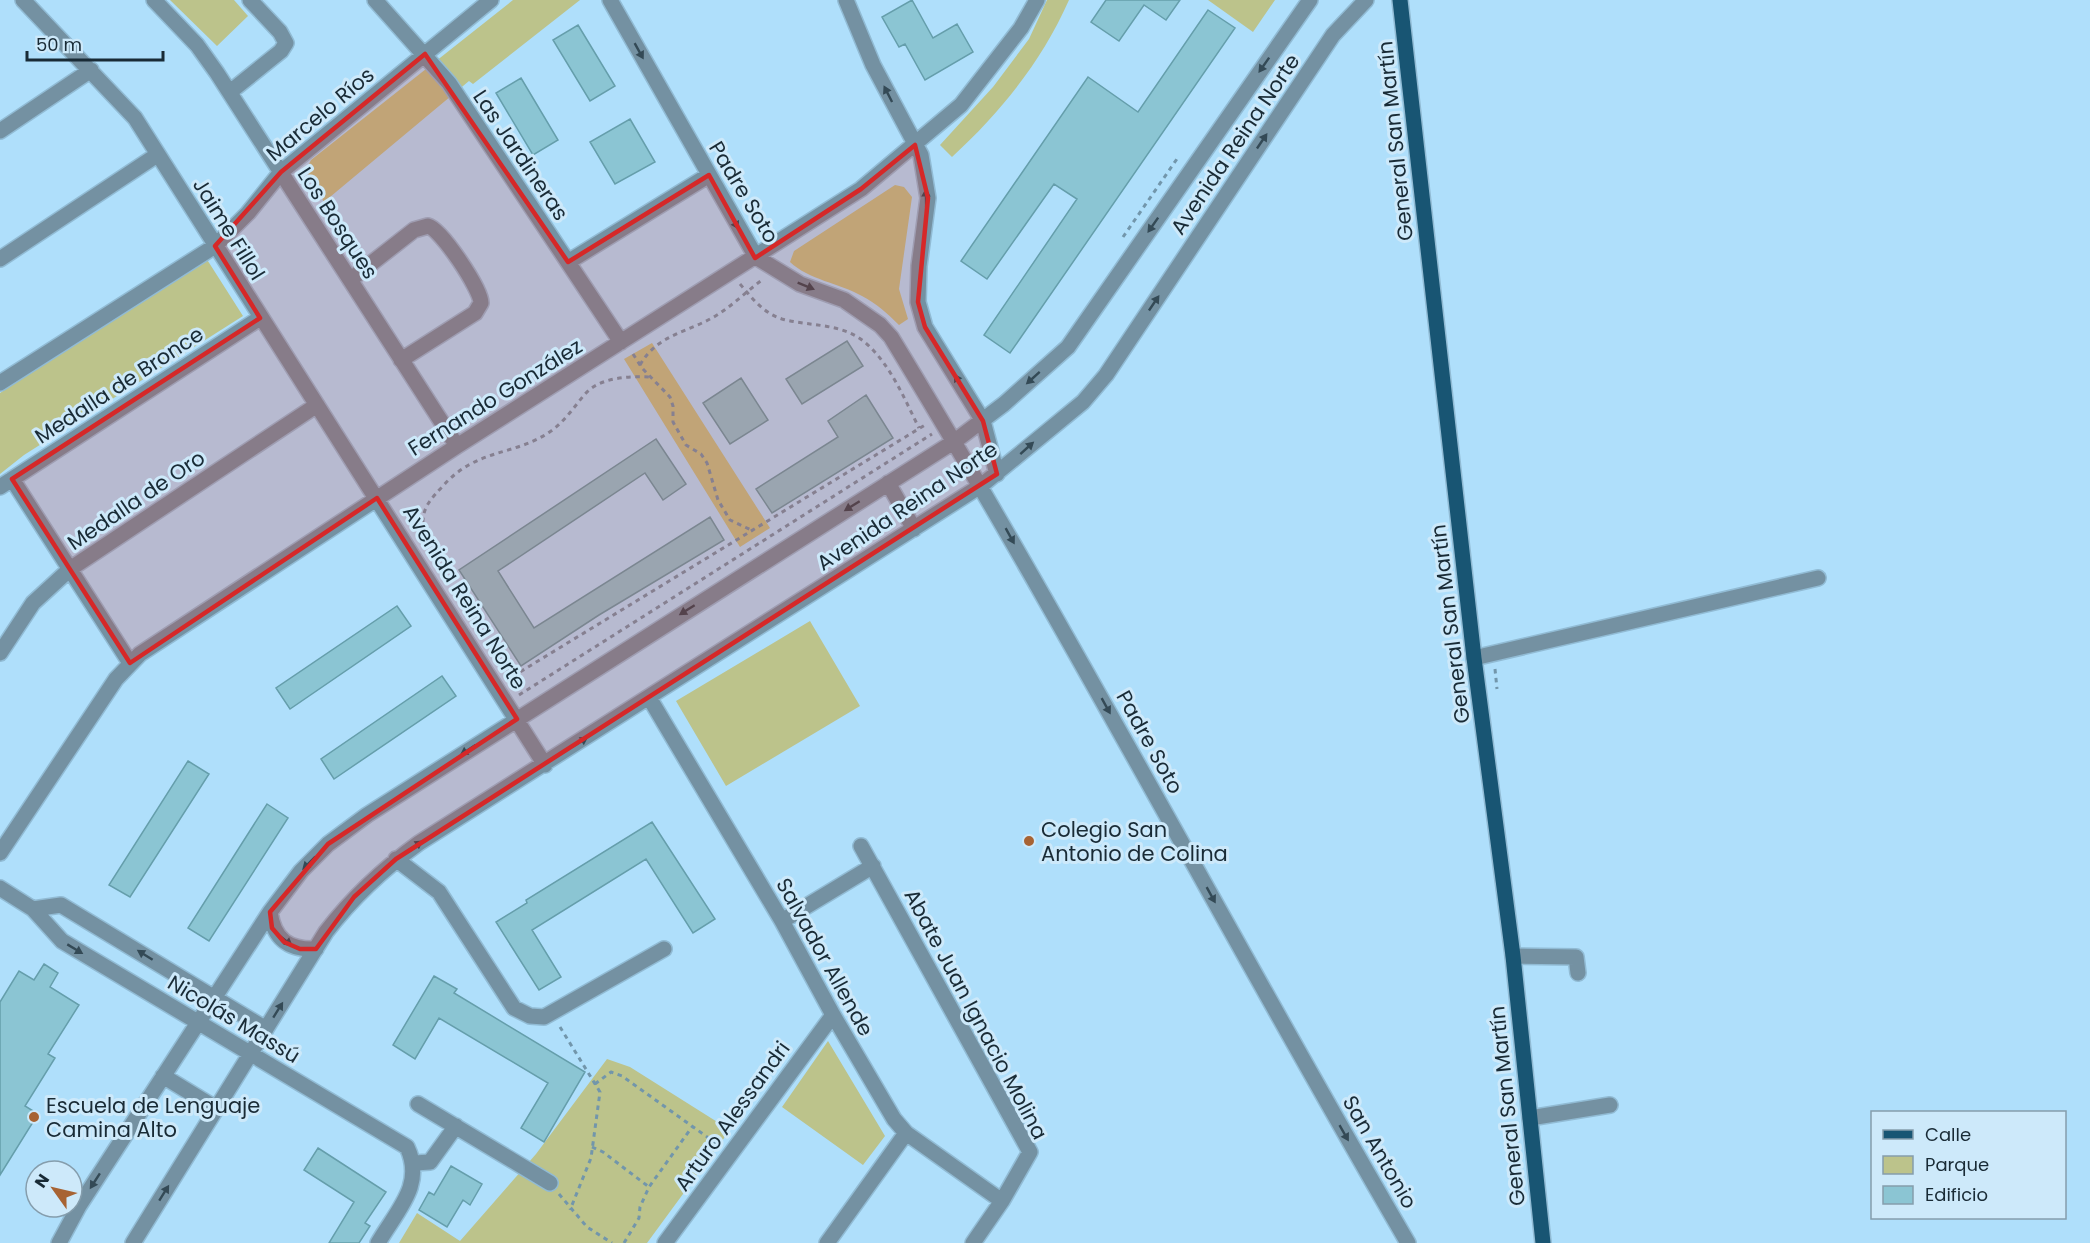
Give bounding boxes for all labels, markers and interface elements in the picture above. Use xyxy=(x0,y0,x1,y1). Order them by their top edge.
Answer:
scale bar xyxy=(27,24,164,62)
text: 50 m xyxy=(36,32,82,57)
street label: General San Martín xyxy=(1370,40,1420,242)
one-way arrow xyxy=(634,43,644,60)
street label: Avenida Reina Norte xyxy=(1164,48,1306,240)
one-way arrow xyxy=(1258,57,1270,73)
street label: Marcelo Ríos xyxy=(260,60,380,168)
street label: Las Jardineras xyxy=(467,84,575,226)
one-way arrow xyxy=(883,85,893,102)
one-way arrow xyxy=(1257,132,1268,149)
street label: Padre Soto xyxy=(702,136,786,248)
street label: Los Bosques xyxy=(291,161,385,285)
street label: Jaime Fillol xyxy=(186,172,272,286)
one-way arrow xyxy=(921,189,931,208)
one-way arrow xyxy=(729,213,739,230)
one-way arrow xyxy=(1147,217,1159,233)
one-way arrow xyxy=(798,281,816,291)
one-way arrow xyxy=(1148,295,1159,311)
street label: Medalla de Bronce xyxy=(29,320,209,450)
street label: Fernando González xyxy=(402,332,588,462)
one-way arrow xyxy=(1026,371,1041,384)
one-way arrow xyxy=(953,374,964,390)
street label: Avenida Reina Norte xyxy=(811,435,1003,577)
one-way arrow xyxy=(1019,441,1034,455)
street label: Medalla de Oro xyxy=(61,443,211,557)
street label: Avenida Reina Norte xyxy=(396,499,534,695)
one-way arrow xyxy=(844,501,860,512)
street label: General San Martín xyxy=(1423,523,1477,725)
one-way arrow xyxy=(1005,528,1015,545)
one-way arrow xyxy=(679,605,696,616)
street label: Padre Soto xyxy=(1110,685,1190,799)
one-way arrow xyxy=(1101,698,1111,715)
one-way arrow xyxy=(572,737,589,748)
one-way arrow xyxy=(460,745,476,756)
place label: Colegio San Antonio de Colina xyxy=(1041,815,1228,868)
marker: Colegio San Antonio de Colina xyxy=(1022,834,1036,848)
one-way arrow xyxy=(407,840,423,852)
one-way arrow xyxy=(303,855,317,869)
street label: Salvador Allende xyxy=(769,873,881,1041)
street label: Abate Juan Ignacio Molina xyxy=(897,884,1055,1144)
one-way arrow xyxy=(1206,887,1216,904)
one-way arrow xyxy=(277,934,293,946)
one-way arrow xyxy=(67,943,83,954)
one-way arrow xyxy=(136,949,153,960)
street label: Nicolás Massú xyxy=(162,968,306,1070)
one-way arrow xyxy=(273,1002,284,1018)
street label: General San Martín xyxy=(1482,1005,1532,1207)
street label: Arturo Alessandri xyxy=(668,1035,796,1197)
street label: San Antonio xyxy=(1336,1090,1424,1214)
place label: Escuela de Lenguaje Camina Alto xyxy=(46,1091,260,1144)
marker: Escuela de Lenguaje Camina Alto xyxy=(27,1110,41,1124)
legend xyxy=(1871,1111,2066,1219)
text: Calle xyxy=(1925,1122,1971,1147)
one-way arrow xyxy=(1339,1125,1349,1142)
text: Parque xyxy=(1925,1152,1989,1177)
north arrow xyxy=(24,1159,84,1219)
text: N xyxy=(29,1169,55,1192)
one-way arrow xyxy=(90,1173,101,1189)
text: Edificio xyxy=(1925,1182,1988,1207)
one-way arrow xyxy=(159,1185,170,1201)

